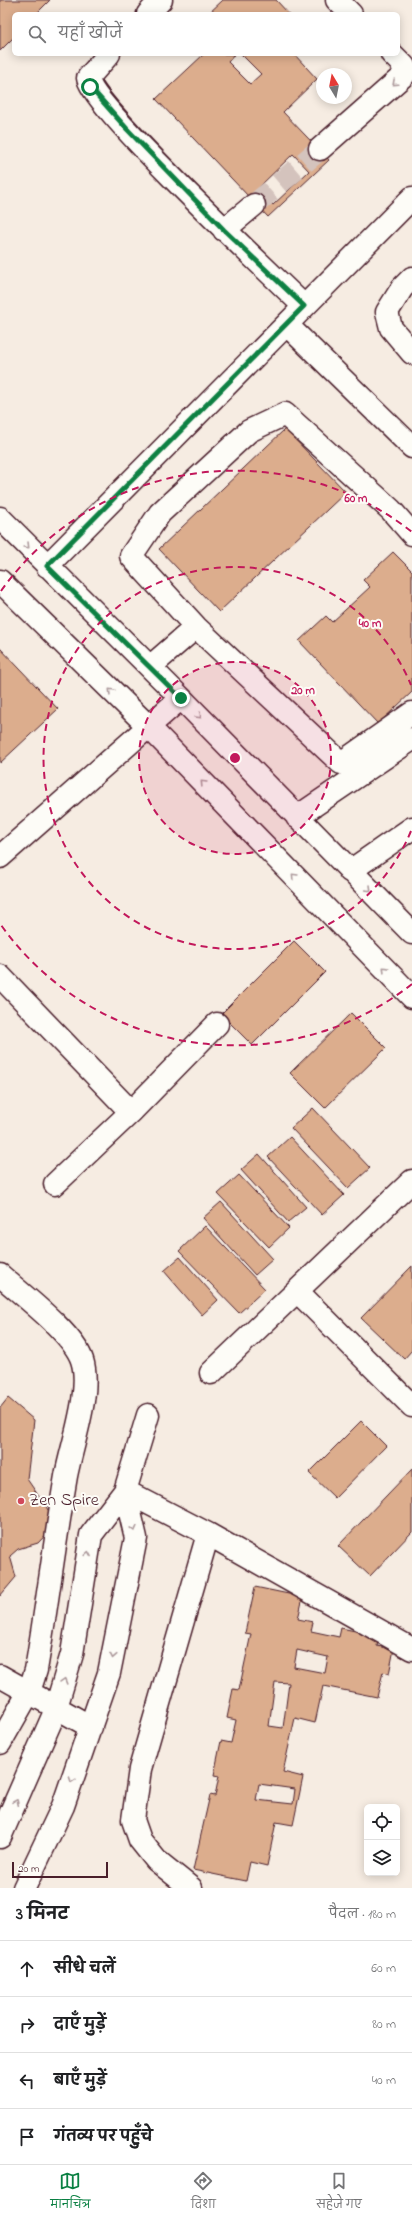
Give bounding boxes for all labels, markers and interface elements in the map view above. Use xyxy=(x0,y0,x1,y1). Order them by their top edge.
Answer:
search box xyxy=(12,12,400,56)
icon: search xyxy=(26,23,48,45)
text: यहाँ खोजें xyxy=(58,23,122,45)
north arrow xyxy=(316,68,352,104)
route start xyxy=(81,78,99,96)
one-way arrow xyxy=(392,78,400,86)
text: 60 m xyxy=(344,490,368,508)
one-way arrow xyxy=(23,541,30,549)
text: 40 m xyxy=(358,615,382,633)
text: 20 m xyxy=(290,682,315,700)
one-way arrow xyxy=(108,688,116,695)
route end xyxy=(172,689,190,707)
one-way arrow xyxy=(194,711,202,719)
centre of rings xyxy=(228,751,242,765)
one-way arrow xyxy=(200,780,208,788)
one-way arrow xyxy=(291,873,299,881)
one-way arrow xyxy=(364,884,371,892)
one-way arrow xyxy=(382,966,390,974)
place label: Zen Spire xyxy=(29,1488,100,1514)
marker: Zen Spire xyxy=(16,1496,26,1506)
one-way arrow xyxy=(129,1525,138,1532)
one-way arrow xyxy=(83,1551,92,1557)
one-way arrow xyxy=(109,1653,117,1659)
one-way arrow xyxy=(59,1678,68,1685)
one-way arrow xyxy=(69,1776,77,1783)
one-way arrow xyxy=(11,1798,19,1806)
map controls xyxy=(364,1804,400,1876)
button: locate xyxy=(364,1804,400,1840)
button: layers xyxy=(364,1840,400,1876)
scale bar xyxy=(12,1860,108,1879)
text: 20 m xyxy=(18,1861,40,1877)
text: 3 मिनट xyxy=(16,1902,69,1927)
text: पैदल · 180 m xyxy=(329,1905,396,1924)
icon: ahead xyxy=(16,1958,38,1980)
text: सीधे चलें xyxy=(54,1958,115,1980)
text: 60 m xyxy=(371,1959,396,1978)
icon: right xyxy=(16,2014,38,2036)
text: दाएँ मुड़ें xyxy=(54,2014,106,2036)
text: 80 m xyxy=(372,2015,396,2034)
icon: left xyxy=(16,2070,38,2092)
text: बाएँ मुड़ें xyxy=(54,2070,107,2092)
text: 40 m xyxy=(372,2071,396,2090)
icon: arrive xyxy=(16,2126,38,2148)
text: गंतव्य पर पहुँचे xyxy=(54,2126,153,2148)
tab: मानचित्र xyxy=(50,2170,91,2216)
tab: दिशा xyxy=(191,2170,216,2216)
tab: सहेजे गए xyxy=(316,2170,362,2216)

